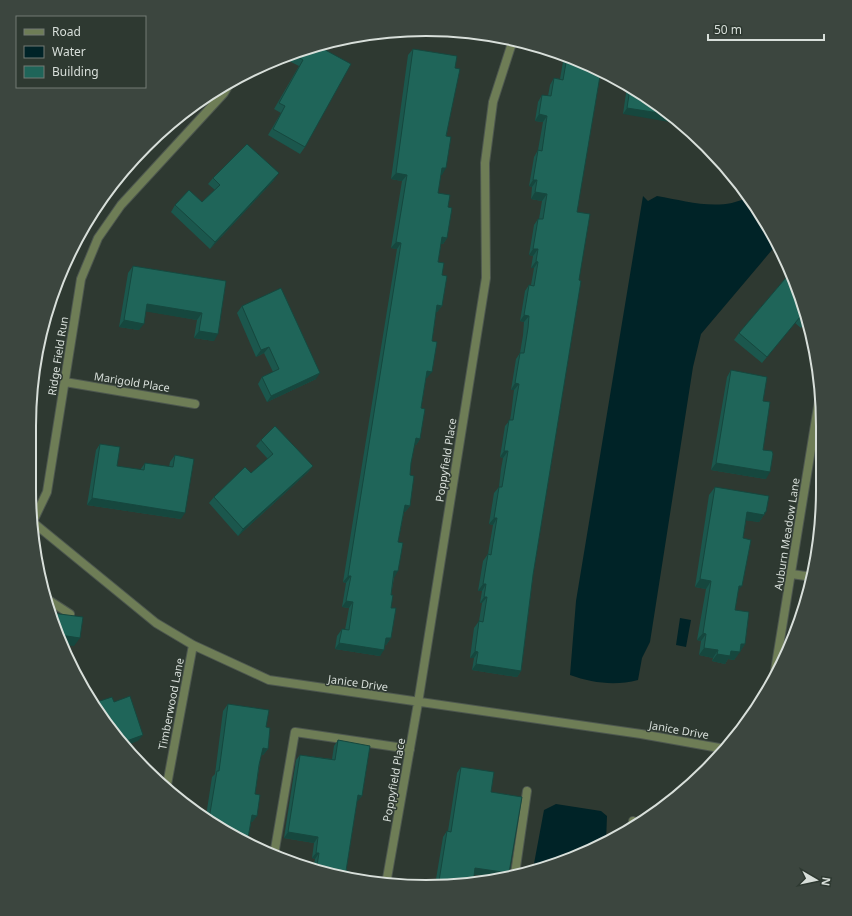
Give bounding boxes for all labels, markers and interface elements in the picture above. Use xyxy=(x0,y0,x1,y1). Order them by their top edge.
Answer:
legend xyxy=(16,16,146,88)
scale bar xyxy=(708,16,824,42)
text: 50 m xyxy=(714,21,742,38)
text: Road xyxy=(52,23,81,40)
text: Water xyxy=(52,43,86,60)
text: Building xyxy=(52,63,99,80)
street label: Ridge Field Run xyxy=(44,315,71,397)
street label: Marigold Place xyxy=(93,368,171,395)
street label: Poppyfield Place xyxy=(431,417,460,503)
street label: Auburn Meadow Lane xyxy=(770,477,803,591)
street label: Timberwood Lane xyxy=(154,657,187,751)
street label: Janice Drive xyxy=(326,671,389,694)
street label: Janice Drive xyxy=(647,717,710,742)
street label: Poppyfield Place xyxy=(379,737,408,823)
north arrow xyxy=(796,860,836,900)
text: N xyxy=(818,876,834,887)

